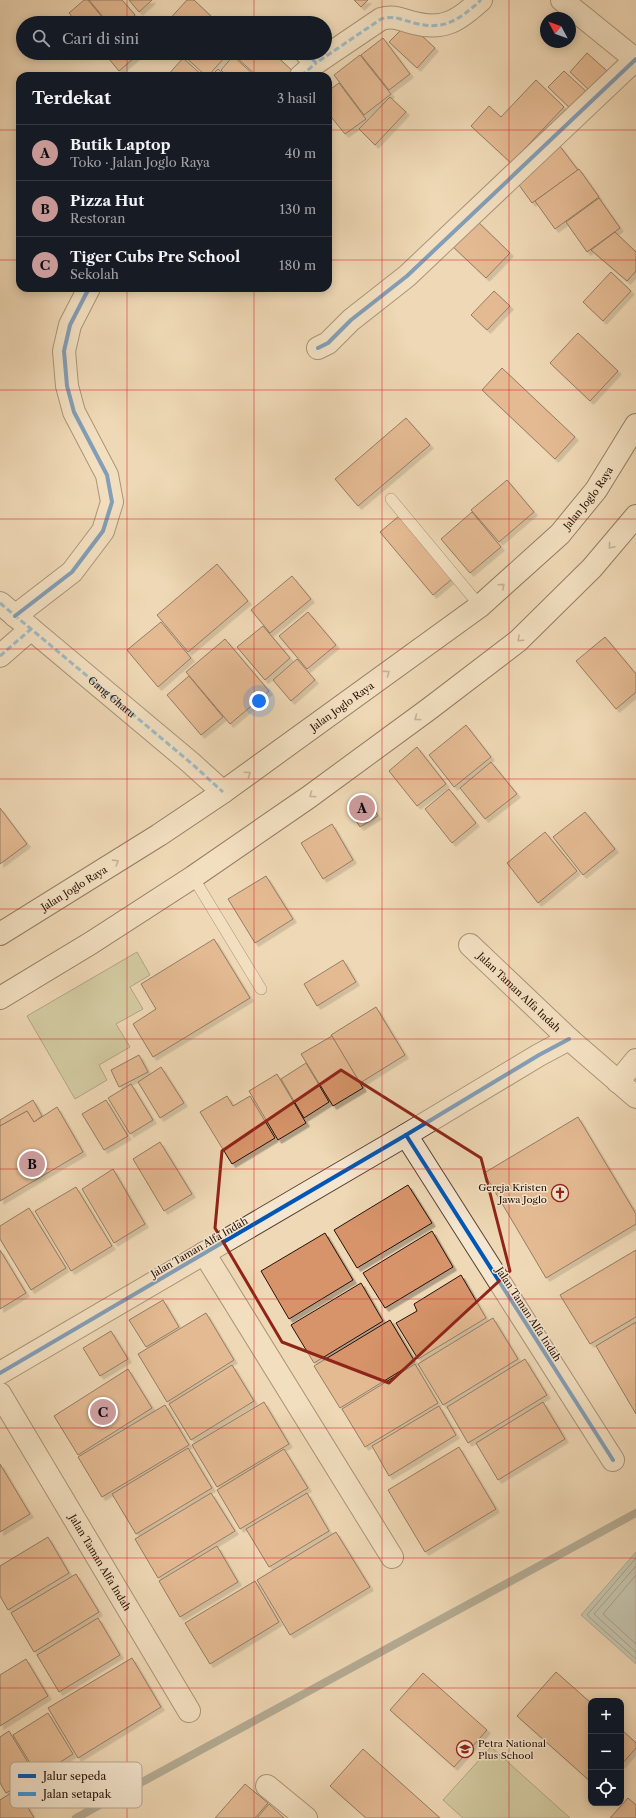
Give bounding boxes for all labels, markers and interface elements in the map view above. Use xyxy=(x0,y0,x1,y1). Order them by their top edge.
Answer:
north arrow xyxy=(540,12,576,48)
search box xyxy=(16,16,332,60)
icon: search xyxy=(30,27,52,49)
text: Cari di sini xyxy=(62,29,139,48)
text: Terdekat xyxy=(32,88,111,108)
text: 3 hasil xyxy=(277,90,316,106)
text: Butik Laptop xyxy=(70,135,171,154)
text: A xyxy=(40,145,50,161)
text: 40 m xyxy=(285,145,316,161)
text: Toko · Jalan Joglo Raya xyxy=(70,154,210,170)
text: Pizza Hut xyxy=(70,191,144,210)
text: B xyxy=(40,201,50,217)
text: 130 m xyxy=(280,201,316,217)
text: Restoran xyxy=(70,210,125,226)
text: Tiger Cubs Pre School xyxy=(70,247,240,266)
text: C xyxy=(40,257,50,273)
text: 180 m xyxy=(279,257,316,273)
text: Sekolah xyxy=(70,266,119,282)
street label: Jalan Joglo Raya xyxy=(559,464,616,534)
one-way arrow xyxy=(608,541,615,548)
one-way arrow xyxy=(497,584,505,591)
one-way arrow xyxy=(517,634,525,641)
one-way arrow xyxy=(383,671,390,678)
street label: Gang Gharu xyxy=(85,674,138,721)
street label: Jalan Joglo Raya xyxy=(306,679,377,735)
your location xyxy=(249,691,269,711)
one-way arrow xyxy=(415,713,422,720)
one-way arrow xyxy=(244,772,251,779)
one-way arrow xyxy=(310,790,317,797)
pin: A xyxy=(349,793,375,823)
one-way arrow xyxy=(112,859,119,866)
street label: Jalan Joglo Raya xyxy=(37,863,110,915)
street label: Jalan Taman Alfa Indah xyxy=(473,948,564,1035)
pin: B xyxy=(19,1149,45,1179)
place label: Gereja Kristen Jawa Joglo xyxy=(478,1181,548,1206)
church icon: Gereja Kristen Jawa Joglo xyxy=(550,1183,570,1203)
street label: Jalan Taman Alfa Indah xyxy=(147,1214,251,1282)
street label: Jalan Taman Alfa Indah xyxy=(492,1263,564,1365)
pin: C xyxy=(90,1397,116,1427)
street label: Jalan Taman Alfa Indah xyxy=(65,1510,134,1614)
map controls xyxy=(588,1698,624,1806)
button: + xyxy=(588,1698,624,1734)
button: − xyxy=(588,1734,624,1770)
place label: Petra National Plus School xyxy=(478,1737,546,1762)
school or university icon: Petra National Plus School xyxy=(455,1739,475,1759)
legend xyxy=(10,1762,142,1808)
text: Jalur sepeda xyxy=(41,1769,107,1783)
button: locate xyxy=(588,1770,624,1806)
text: Jalan setapak xyxy=(41,1787,112,1801)

